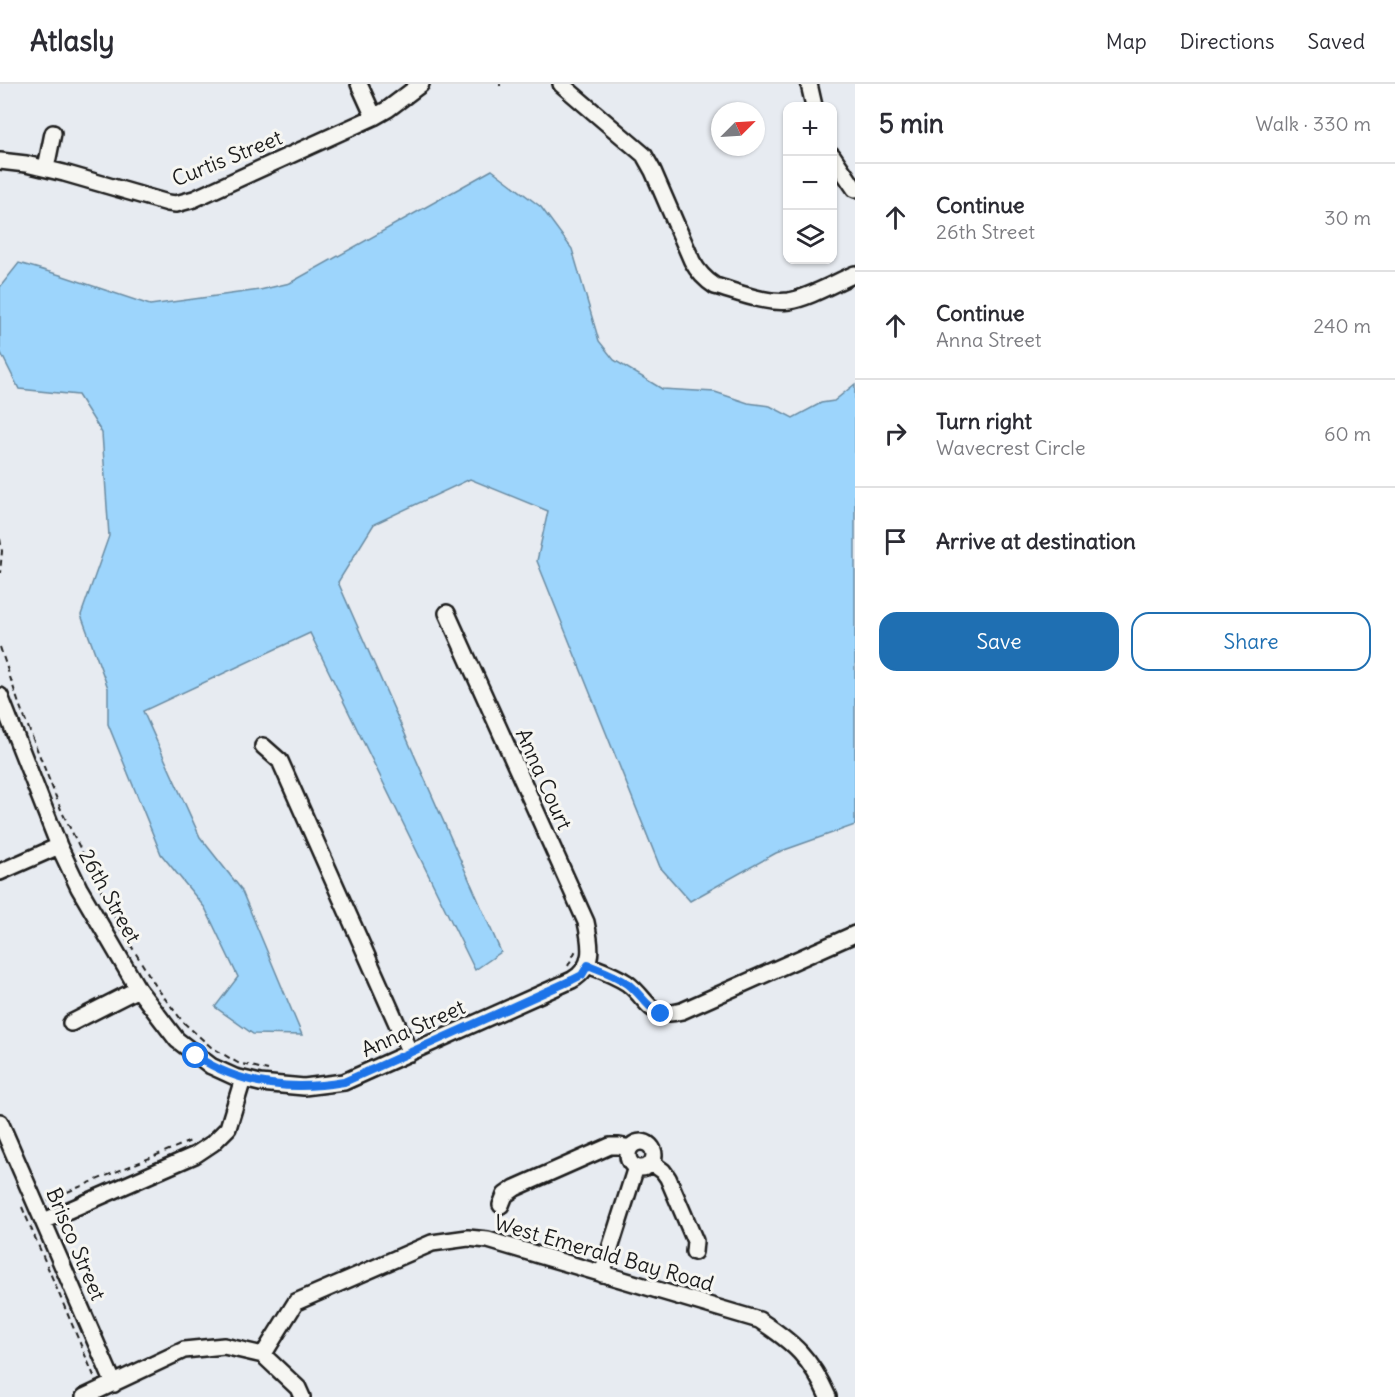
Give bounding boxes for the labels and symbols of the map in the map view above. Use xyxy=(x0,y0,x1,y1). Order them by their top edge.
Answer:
north arrow xyxy=(711,102,765,156)
street label: Curtis Street xyxy=(168,124,286,192)
street label: Anna Court xyxy=(510,724,578,834)
street label: 26th Street xyxy=(73,844,147,948)
street label: Anna Street xyxy=(357,993,469,1063)
route end xyxy=(647,1000,673,1026)
route start xyxy=(182,1042,208,1068)
street label: Brisco Street xyxy=(40,1184,112,1304)
street label: West Emerald Bay Road xyxy=(491,1209,717,1297)

